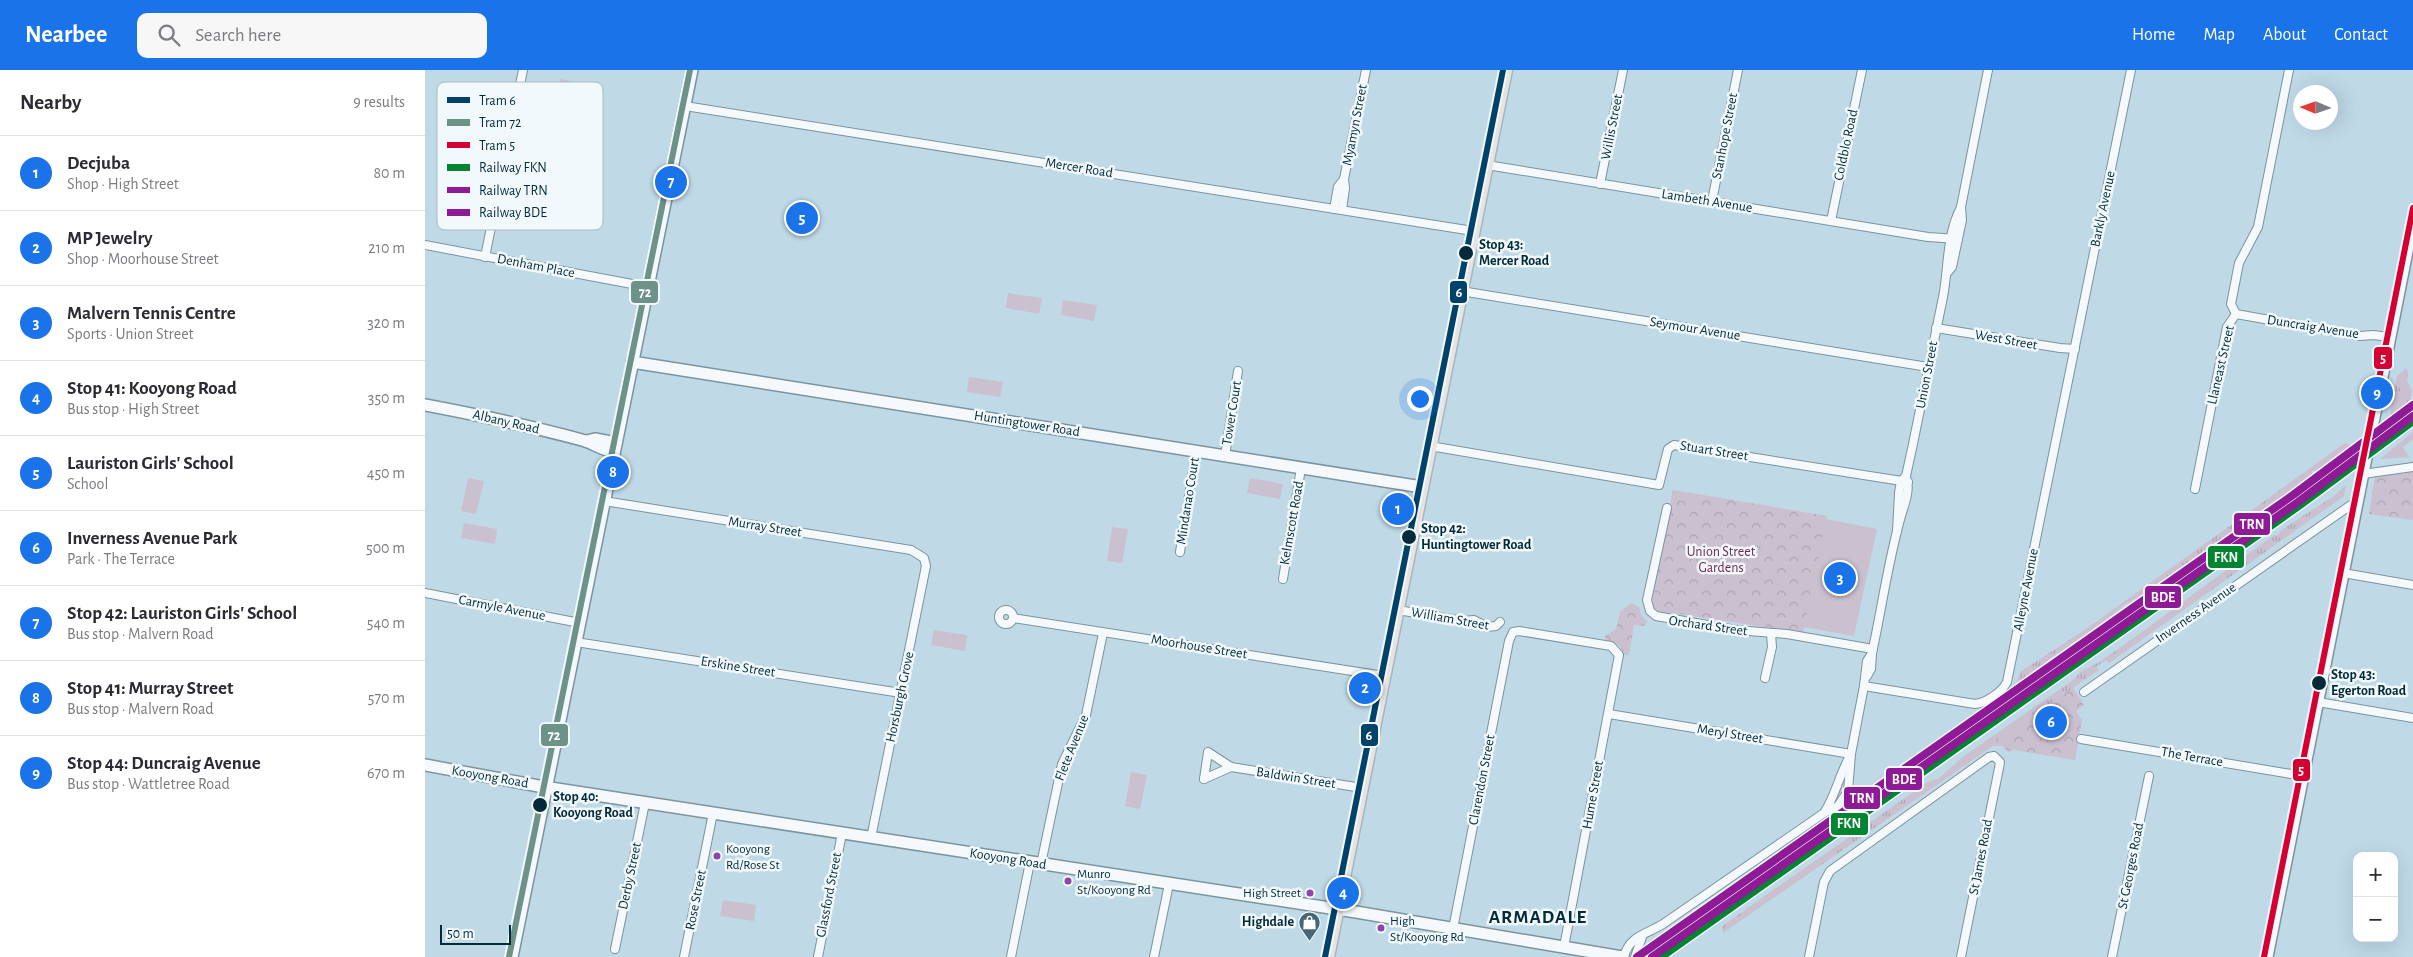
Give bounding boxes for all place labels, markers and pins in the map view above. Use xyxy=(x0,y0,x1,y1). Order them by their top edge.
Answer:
pin: 7 xyxy=(655,163,687,201)
pin: 5 xyxy=(786,199,818,237)
place label: Stop 43: Mercer Road xyxy=(1479,238,1550,268)
marker: Stop 43: Mercer Road xyxy=(1457,244,1475,262)
pin: 9 xyxy=(2361,374,2393,412)
pin: 8 xyxy=(597,453,629,491)
pin: 1 xyxy=(1382,490,1414,528)
place label: Stop 42: Huntingtower Road xyxy=(1421,522,1532,552)
marker: Stop 42: Huntingtower Road xyxy=(1400,528,1418,546)
pin: 3 xyxy=(1824,559,1856,597)
place label: Stop 43: Egerton Road xyxy=(2331,668,2407,698)
pin: 2 xyxy=(1349,669,1381,707)
marker: Stop 43: Egerton Road xyxy=(2310,674,2328,692)
pin: 6 xyxy=(2035,703,2067,741)
place label: Stop 40: Kooyong Road xyxy=(553,790,633,820)
marker: Stop 40: Kooyong Road xyxy=(531,796,549,814)
place label: Kooyong Rd/Rose St xyxy=(726,843,780,872)
marker: Kooyong Rd/Rose St xyxy=(712,851,722,861)
place label: Munro St/Kooyong Rd xyxy=(1077,868,1151,897)
pin: 4 xyxy=(1327,874,1359,912)
marker: Munro St/Kooyong Rd xyxy=(1063,876,1073,886)
place label: High Street xyxy=(1243,887,1301,900)
marker: High Street xyxy=(1305,888,1315,898)
shop icon: Highdale xyxy=(1298,910,1322,941)
place label: Highdale xyxy=(1242,915,1294,929)
place label: High St/Kooyong Rd xyxy=(1390,915,1464,944)
marker: High St/Kooyong Rd xyxy=(1376,923,1386,933)

